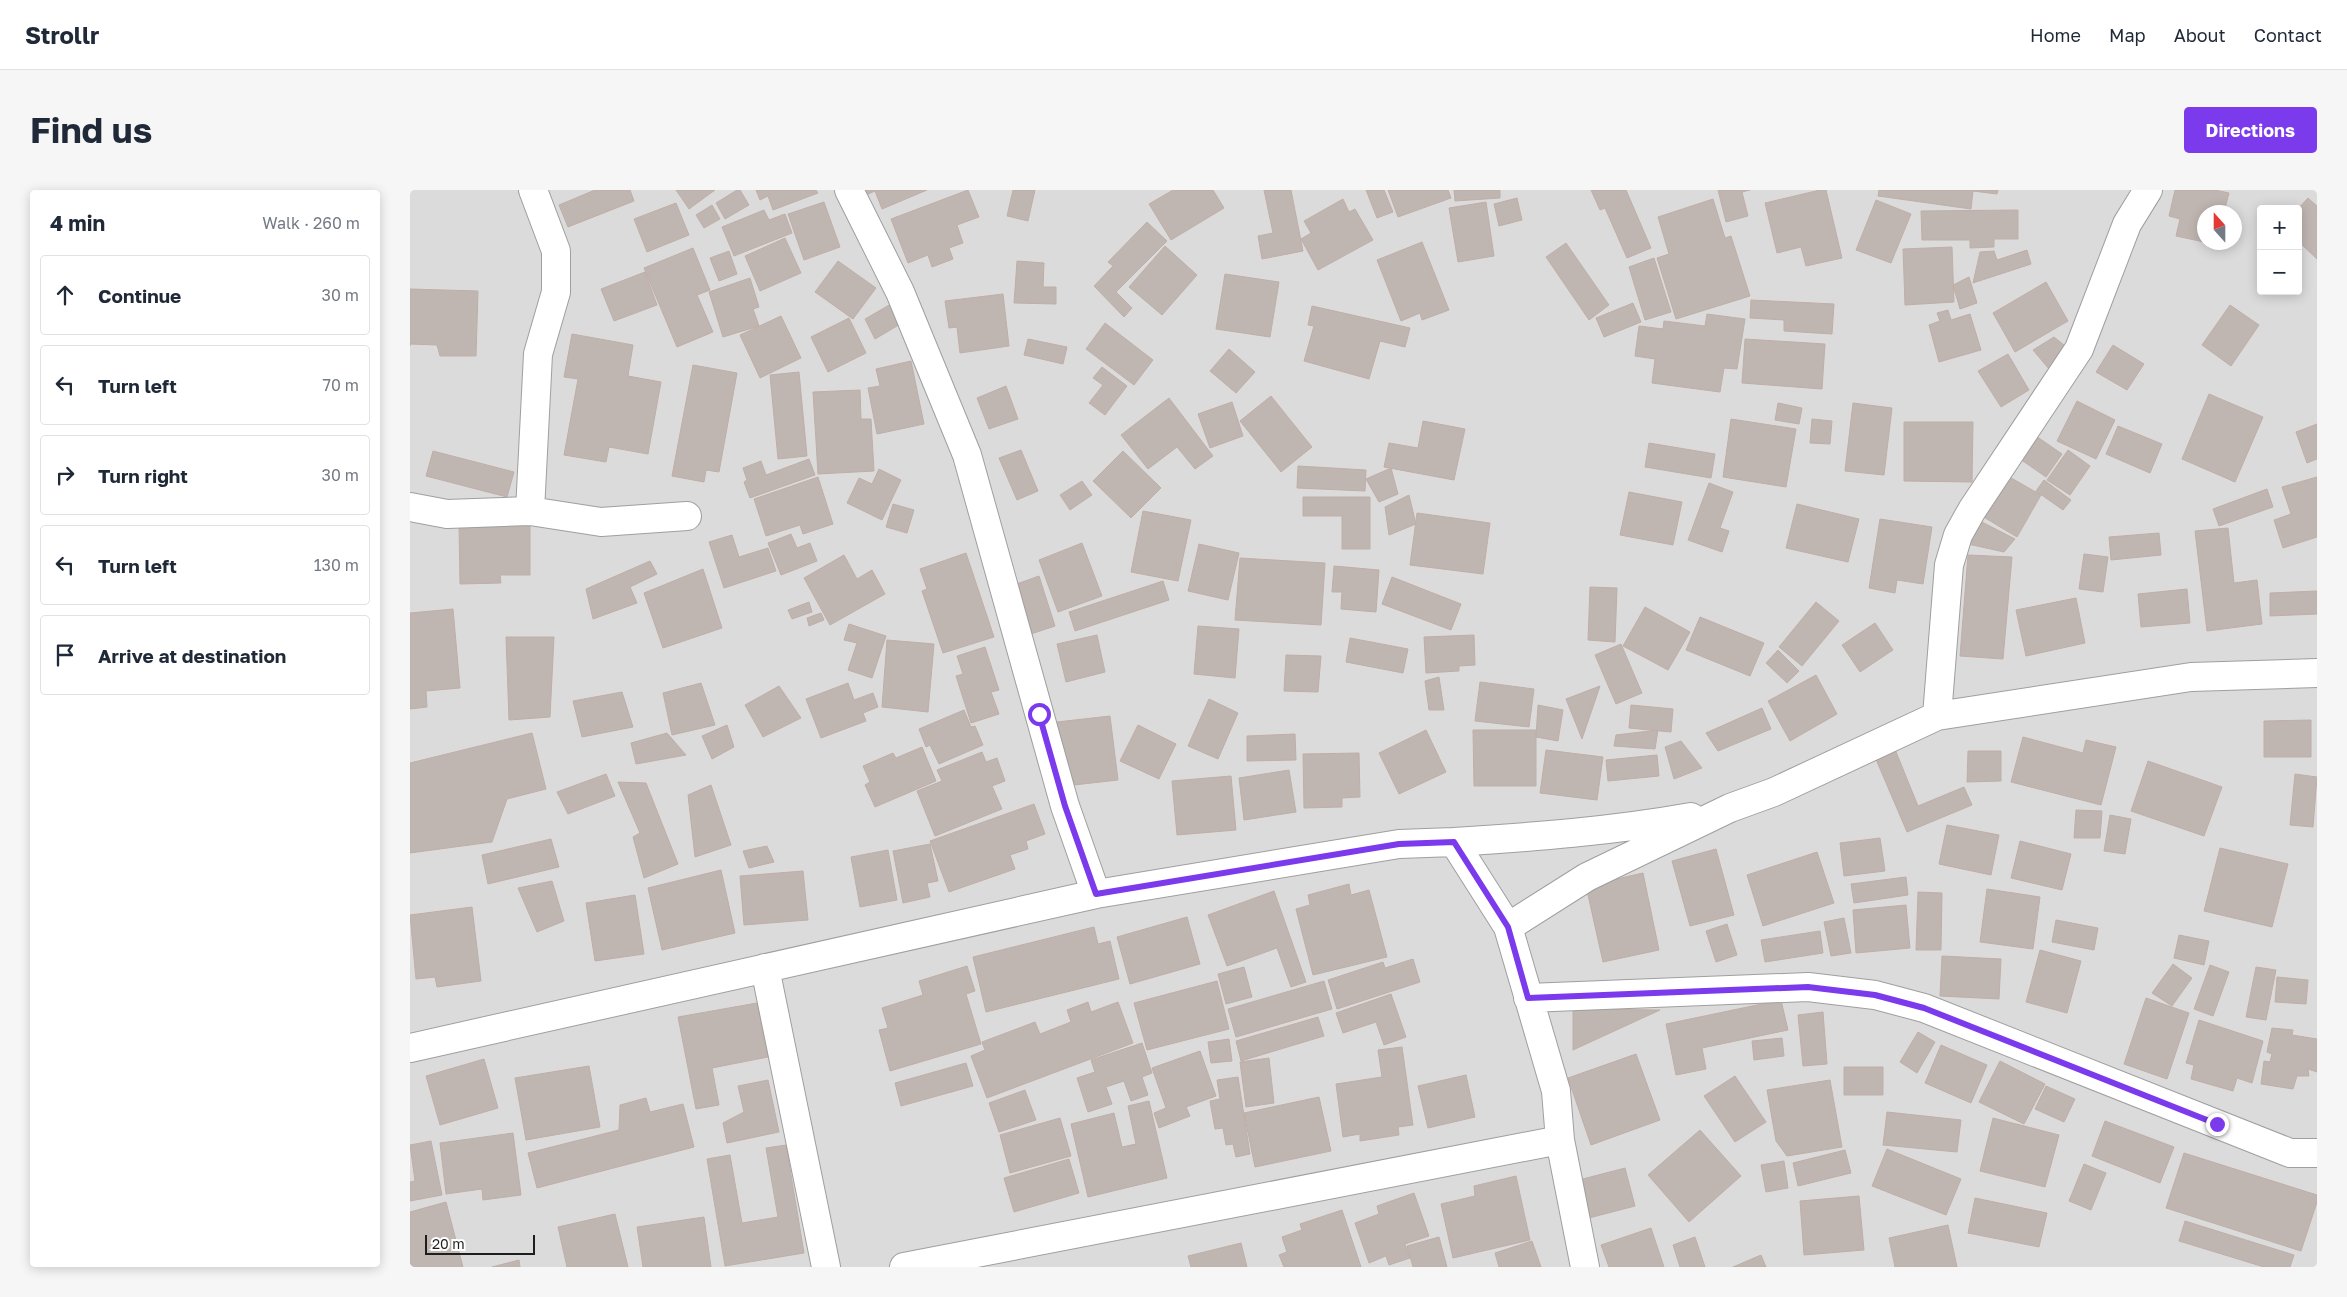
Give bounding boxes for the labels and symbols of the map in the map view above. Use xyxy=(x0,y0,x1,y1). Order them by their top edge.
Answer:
north arrow xyxy=(2197,205,2242,250)
route start xyxy=(1028,703,1051,726)
route end xyxy=(2206,1113,2229,1136)
scale bar xyxy=(425,1232,535,1255)

